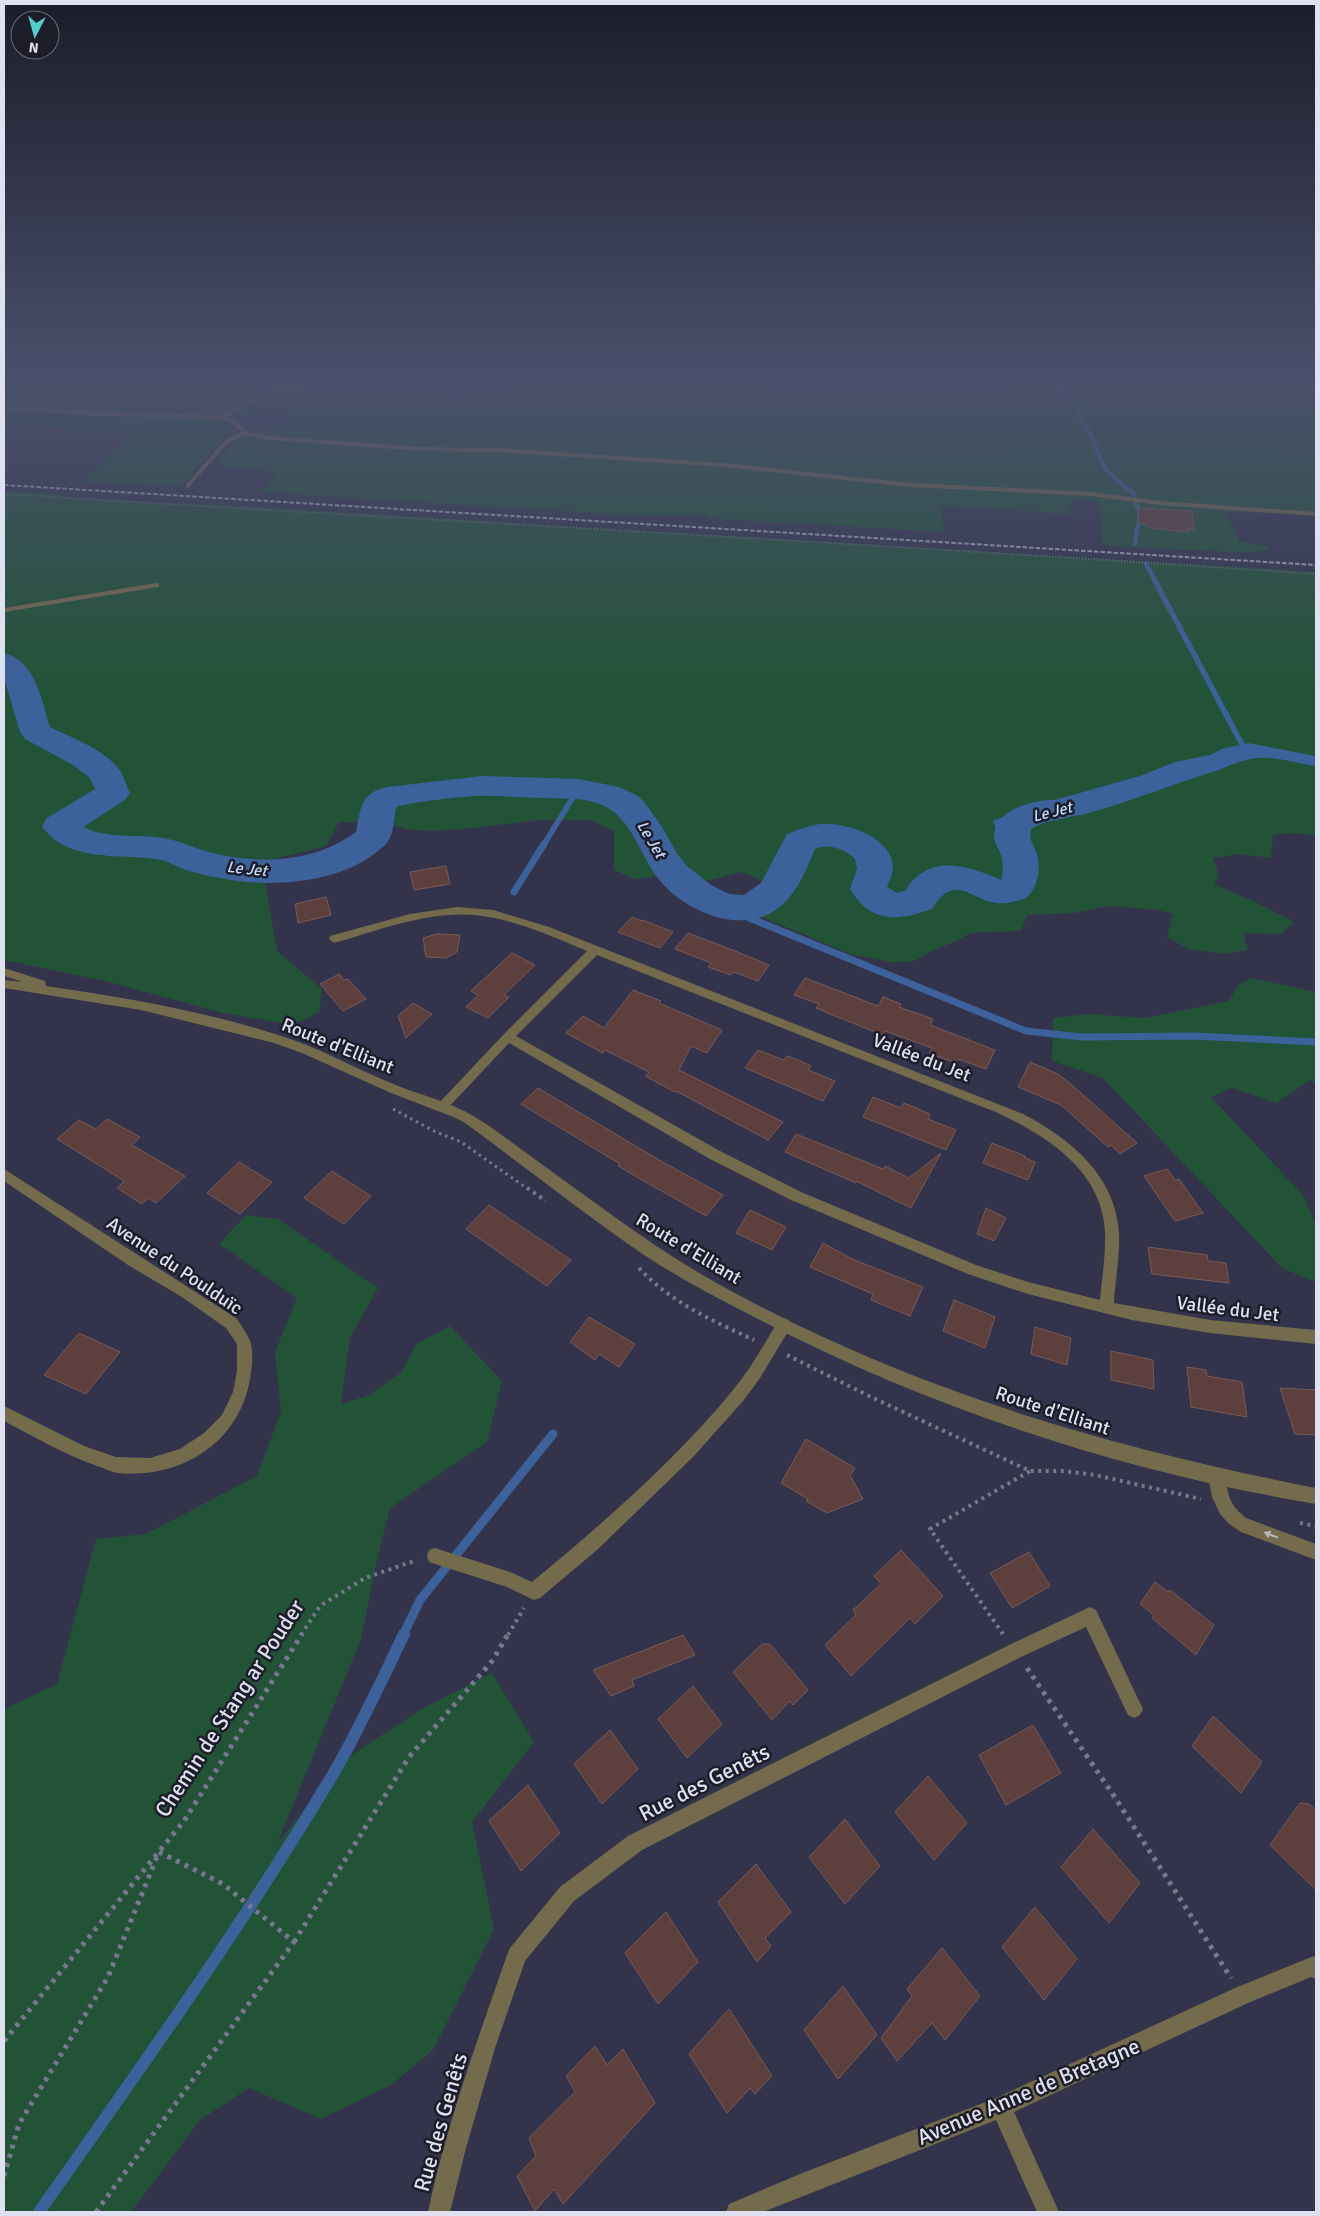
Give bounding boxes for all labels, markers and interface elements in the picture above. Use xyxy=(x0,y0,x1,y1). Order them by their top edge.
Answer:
north arrow xyxy=(10,10,60,60)
text: N xyxy=(28,38,39,56)
water label: Le Jet xyxy=(1030,797,1077,827)
water label: Le Jet xyxy=(632,817,671,864)
water label: Le Jet xyxy=(226,857,270,881)
street label: Route d'Elliant xyxy=(278,1013,398,1079)
street label: Vallée du Jet xyxy=(869,1028,974,1088)
street label: Route d'Elliant xyxy=(631,1208,746,1290)
street label: Avenue du Poulduïc xyxy=(102,1211,247,1320)
street label: Vallée du Jet xyxy=(1175,1291,1281,1327)
street label: Route d'Elliant xyxy=(992,1381,1113,1441)
one-way arrow xyxy=(1263,1531,1278,1539)
street label: Chemin de Stang ar Pouder xyxy=(149,1594,310,1822)
street label: Rue des Genêts xyxy=(634,1738,774,1827)
street label: Avenue Anne de Bretagne xyxy=(913,2032,1144,2151)
street label: Rue des Genêts xyxy=(408,2050,473,2195)

